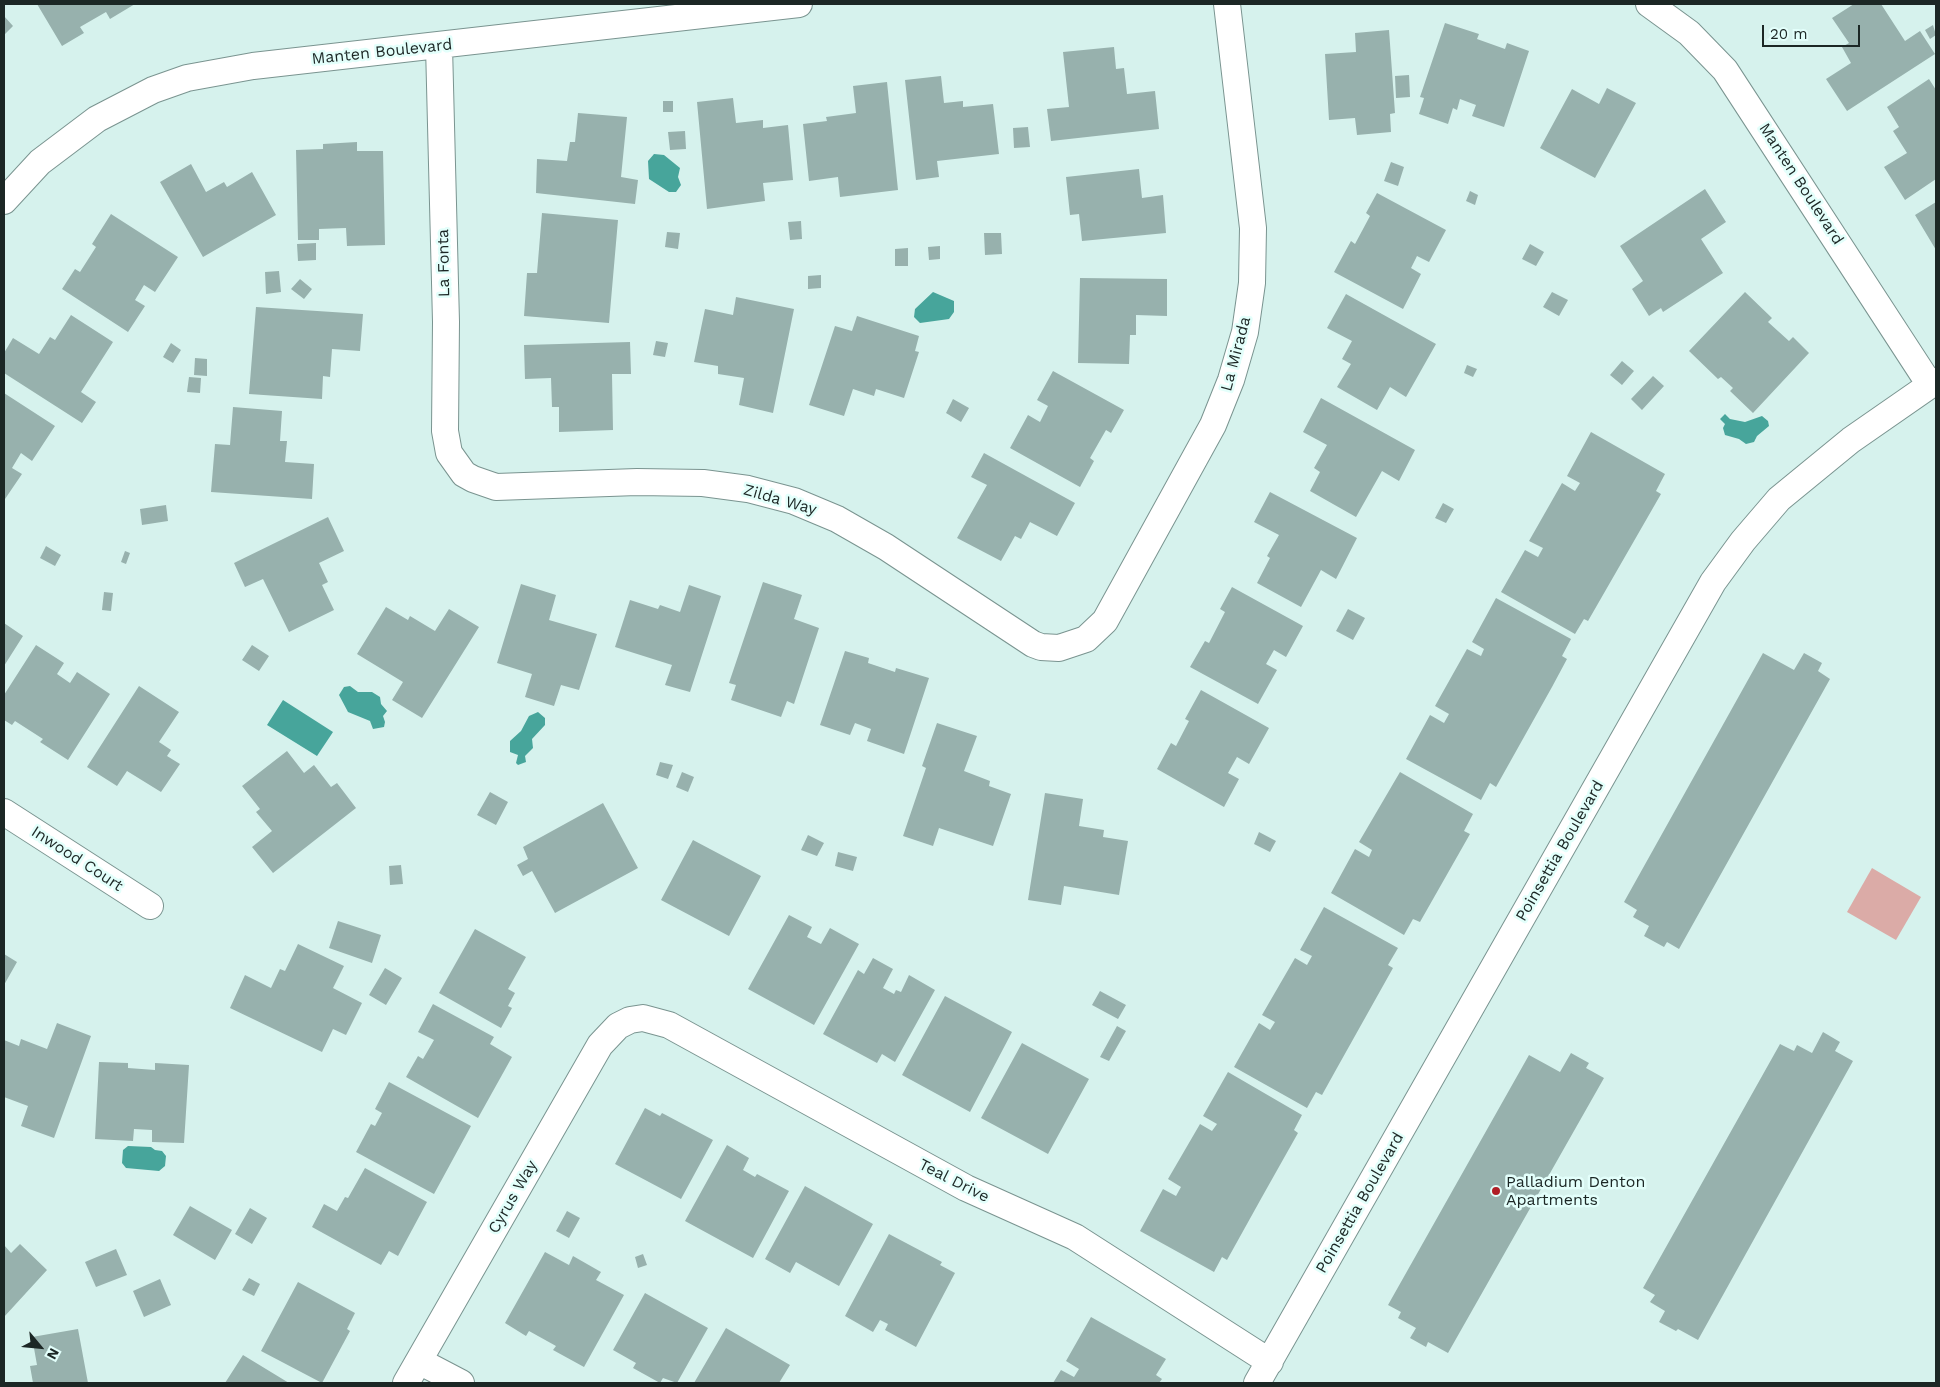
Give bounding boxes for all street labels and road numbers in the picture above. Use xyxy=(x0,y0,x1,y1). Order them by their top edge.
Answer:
street label: Manten Boulevard xyxy=(311,35,453,69)
street label: Manten Boulevard xyxy=(1755,120,1847,248)
street label: La Fonta xyxy=(434,229,454,297)
street label: La Mirada xyxy=(1217,315,1255,393)
street label: Zilda Way xyxy=(741,480,819,520)
street label: Poinsettia Boulevard xyxy=(1512,777,1608,925)
street label: Inwood Court xyxy=(28,822,126,896)
street label: Poinsettia Boulevard xyxy=(1312,1129,1408,1277)
street label: Teal Drive xyxy=(916,1155,992,1207)
street label: Cyrus Way xyxy=(484,1157,542,1237)

